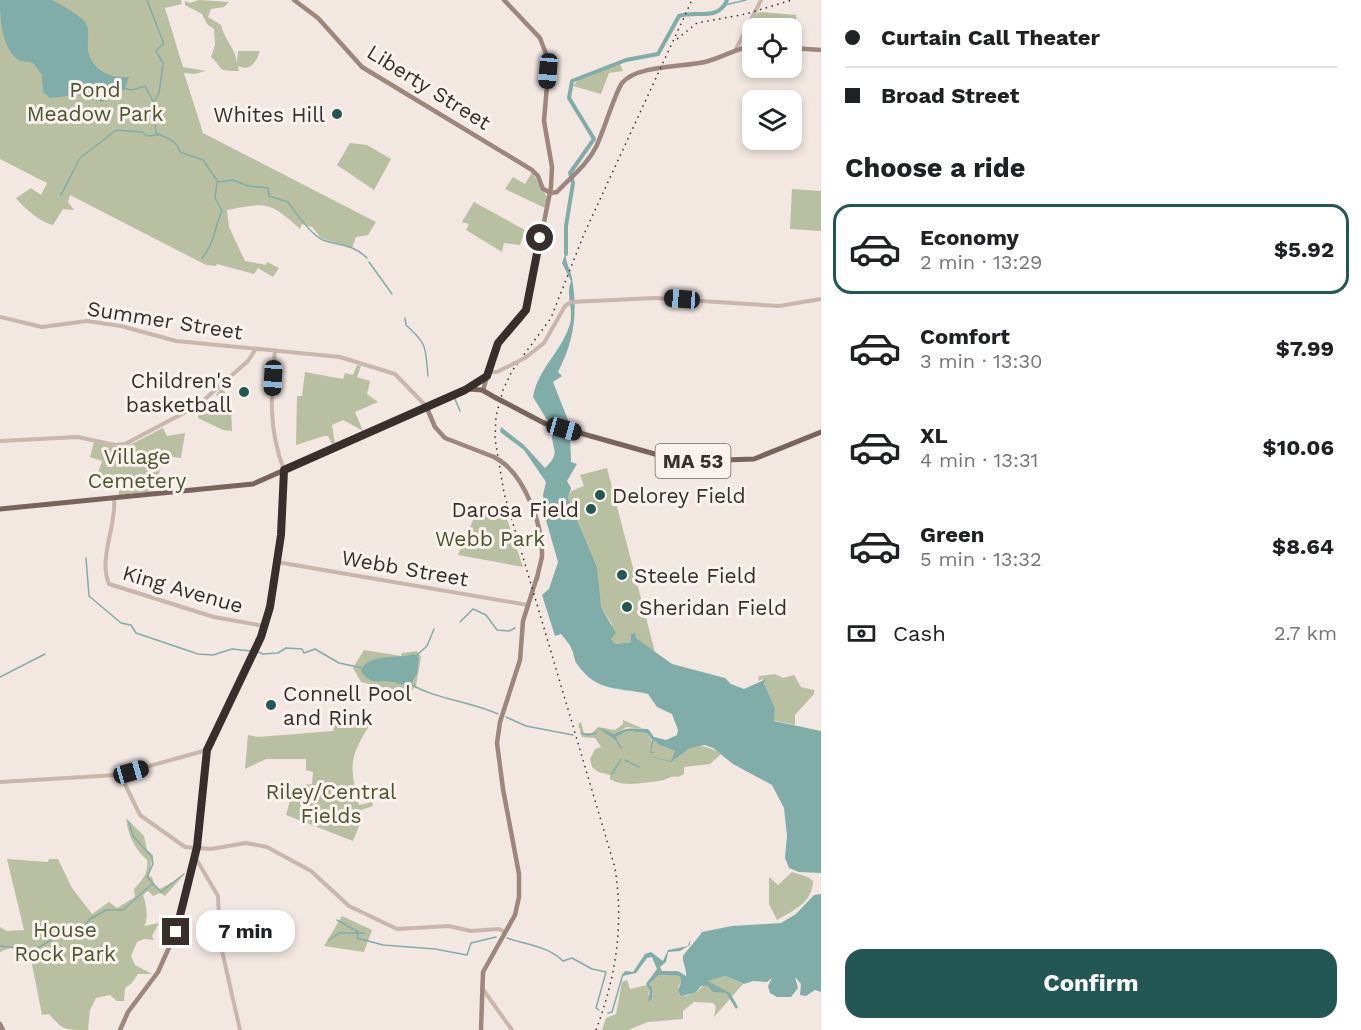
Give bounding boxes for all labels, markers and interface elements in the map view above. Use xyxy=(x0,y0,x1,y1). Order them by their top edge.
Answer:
map controls xyxy=(742,18,802,150)
button: locate xyxy=(742,18,802,78)
text: Curtain Call Theater xyxy=(881,25,1100,50)
street label: Liberty Street xyxy=(363,39,496,135)
car xyxy=(537,52,559,90)
park label: Pond Meadow Park xyxy=(27,77,163,126)
text: Broad Street xyxy=(881,83,1019,108)
button: layers xyxy=(742,90,802,150)
place label: Whites Hill xyxy=(213,102,326,127)
marker: Whites Hill xyxy=(330,107,344,121)
text: Choose a ride xyxy=(845,152,1025,184)
icon: car xyxy=(848,222,902,276)
route start xyxy=(526,224,553,251)
text: Economy xyxy=(920,225,1019,250)
text: $5.92 xyxy=(1274,237,1334,262)
text: 2 min · 13:29 xyxy=(920,250,1042,274)
car xyxy=(663,289,701,309)
street label: Summer Street xyxy=(86,295,245,345)
icon: car xyxy=(848,321,902,375)
text: Comfort xyxy=(920,324,1010,349)
text: $7.99 xyxy=(1276,336,1334,361)
text: 3 min · 13:30 xyxy=(920,349,1042,373)
car xyxy=(263,360,283,396)
place label: Children's basketball xyxy=(126,368,233,417)
marker: Children's basketball xyxy=(237,385,251,399)
car xyxy=(544,415,584,443)
icon: car xyxy=(848,420,902,474)
text: XL xyxy=(920,423,948,448)
text: $10.06 xyxy=(1263,435,1334,460)
park label: Village Cemetery xyxy=(88,444,186,493)
road number: MA 53 xyxy=(656,444,730,478)
text: 4 min · 13:31 xyxy=(920,448,1038,472)
place label: Delorey Field xyxy=(612,483,746,508)
marker: Delorey Field xyxy=(593,488,607,502)
place label: Darosa Field xyxy=(451,497,579,522)
marker: Darosa Field xyxy=(584,502,598,516)
icon: car xyxy=(848,519,902,573)
text: Green xyxy=(920,522,984,547)
park label: Webb Park xyxy=(435,526,545,551)
text: $8.64 xyxy=(1272,534,1334,559)
street label: Webb Street xyxy=(340,545,471,591)
text: 5 min · 13:32 xyxy=(920,547,1042,571)
street label: King Avenue xyxy=(120,560,246,618)
place label: Steele Field xyxy=(634,563,756,588)
marker: Steele Field xyxy=(615,568,629,582)
place label: Sheridan Field xyxy=(639,595,787,620)
marker: Sheridan Field xyxy=(620,600,634,614)
icon: cash xyxy=(845,617,878,650)
text: Cash xyxy=(893,621,946,646)
text: 2.7 km xyxy=(1274,621,1337,645)
place label: Connell Pool and Rink xyxy=(283,681,412,730)
marker: Connell Pool and Rink xyxy=(264,698,278,712)
car xyxy=(111,758,151,786)
park label: Riley/Central Fields xyxy=(266,779,397,828)
callout: 7 min xyxy=(197,911,296,953)
park label: House Rock Park xyxy=(14,917,116,966)
route end xyxy=(162,918,189,945)
text: 7 min xyxy=(218,919,273,943)
button: Confirm xyxy=(845,949,1337,1018)

